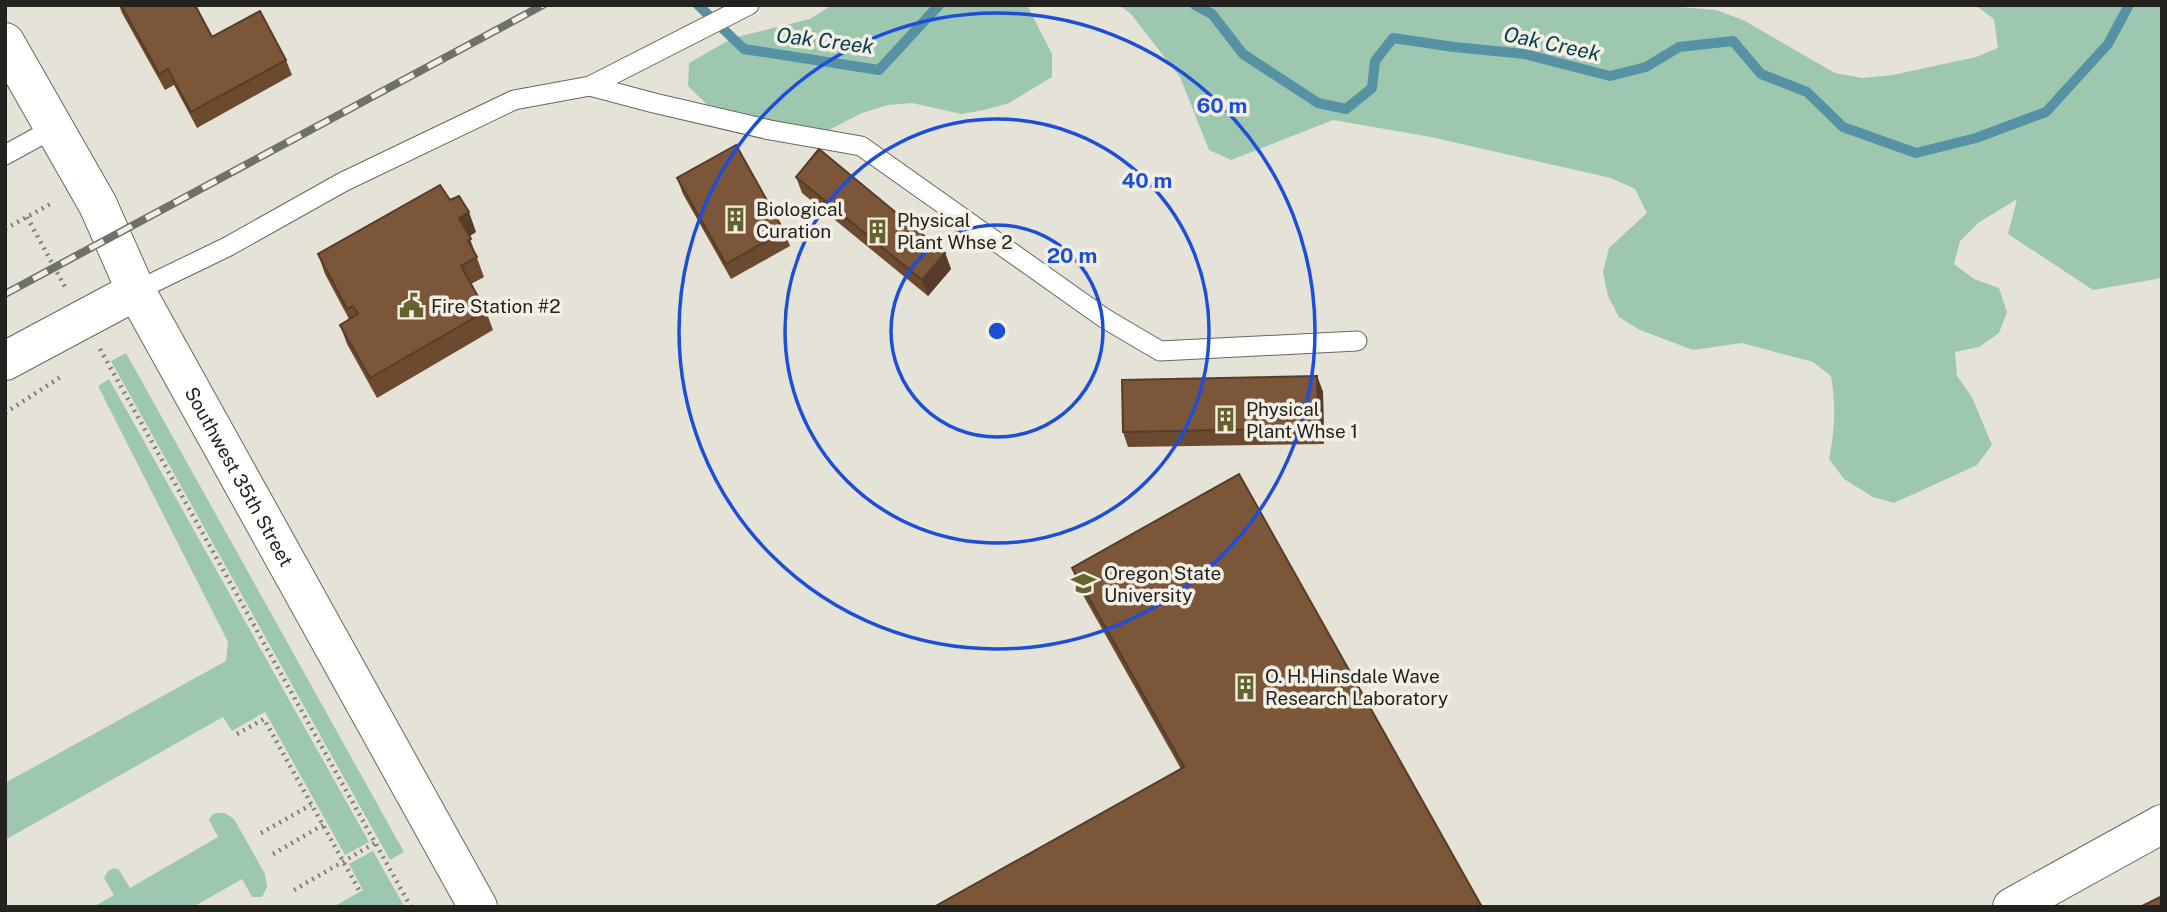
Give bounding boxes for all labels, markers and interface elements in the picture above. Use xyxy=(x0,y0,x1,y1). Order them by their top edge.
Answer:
water label: Oak Creek xyxy=(1501,21,1603,66)
water label: Oak Creek xyxy=(775,22,876,59)
text: 60 m xyxy=(1197,93,1247,118)
text: 40 m xyxy=(1122,168,1172,193)
place label: Biological Curation xyxy=(756,198,843,242)
building icon: Biological Curation xyxy=(722,206,750,234)
place label: Physical Plant Whse 2 xyxy=(897,209,1013,253)
building icon: Physical Plant Whse 2 xyxy=(863,217,891,245)
text: 20 m xyxy=(1047,243,1097,268)
public building icon: Fire Station #2 xyxy=(397,292,425,320)
place label: Fire Station #2 xyxy=(431,295,561,317)
centre of rings xyxy=(985,319,1009,343)
street label: Southwest 35th Street xyxy=(180,383,298,570)
place label: Physical Plant Whse 1 xyxy=(1246,398,1358,442)
building icon: Physical Plant Whse 1 xyxy=(1212,406,1240,434)
place label: Oregon State University xyxy=(1104,562,1221,606)
school or university icon: Oregon State University xyxy=(1070,570,1098,598)
place label: O. H. Hinsdale Wave Research Laboratory xyxy=(1265,665,1448,709)
building icon: O. H. Hinsdale Wave Research Laboratory xyxy=(1231,673,1259,701)

